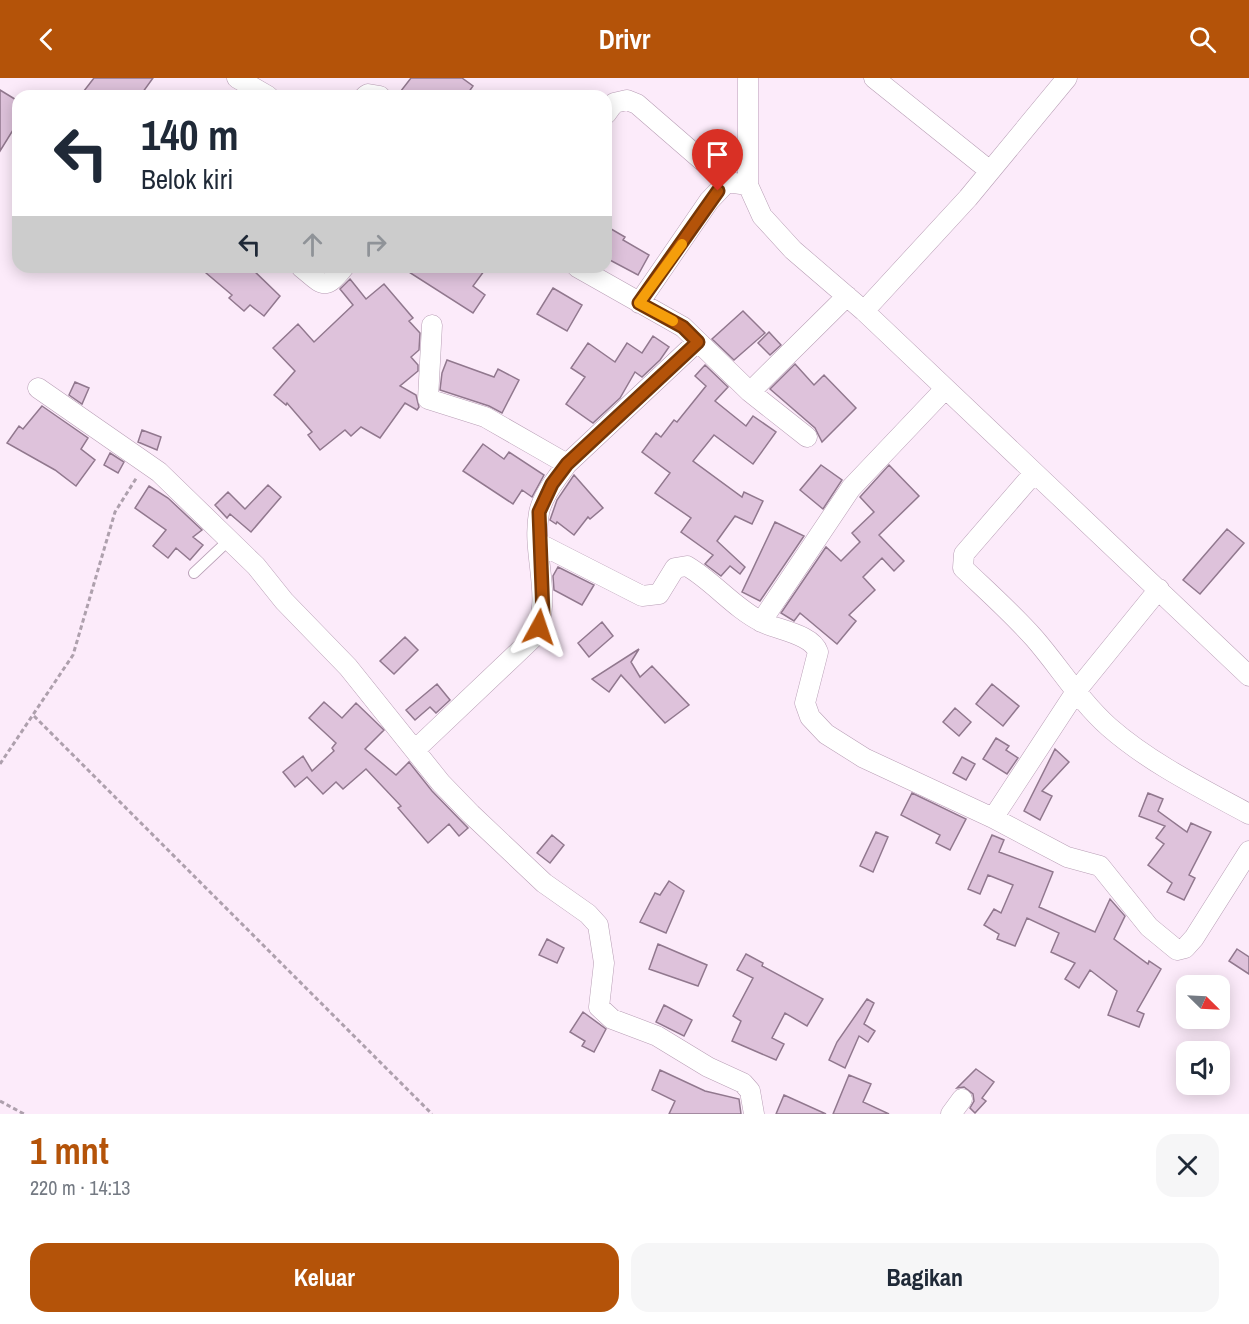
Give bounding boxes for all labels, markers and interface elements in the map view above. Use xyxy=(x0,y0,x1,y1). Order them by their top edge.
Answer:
text: Drivr xyxy=(599,21,650,57)
icon: back xyxy=(30,23,63,56)
icon: search xyxy=(1186,23,1219,56)
text: 140 m xyxy=(141,107,239,163)
icon: left xyxy=(42,114,120,192)
pin xyxy=(692,129,743,191)
icon: arrive xyxy=(701,138,734,171)
text: Belok kiri xyxy=(141,161,233,197)
icon: left xyxy=(233,228,266,261)
icon: ahead xyxy=(296,228,329,261)
icon: right xyxy=(359,228,392,261)
position arrow xyxy=(507,595,571,659)
north arrow xyxy=(1176,975,1230,1029)
map controls xyxy=(1176,975,1230,1095)
button: sound xyxy=(1176,1041,1230,1095)
text: 1 mnt xyxy=(30,1127,109,1175)
button: close xyxy=(1156,1134,1219,1197)
text: 220 m · 14:13 xyxy=(30,1174,130,1201)
button: Keluar xyxy=(30,1243,619,1312)
button: Bagikan xyxy=(631,1243,1219,1312)

